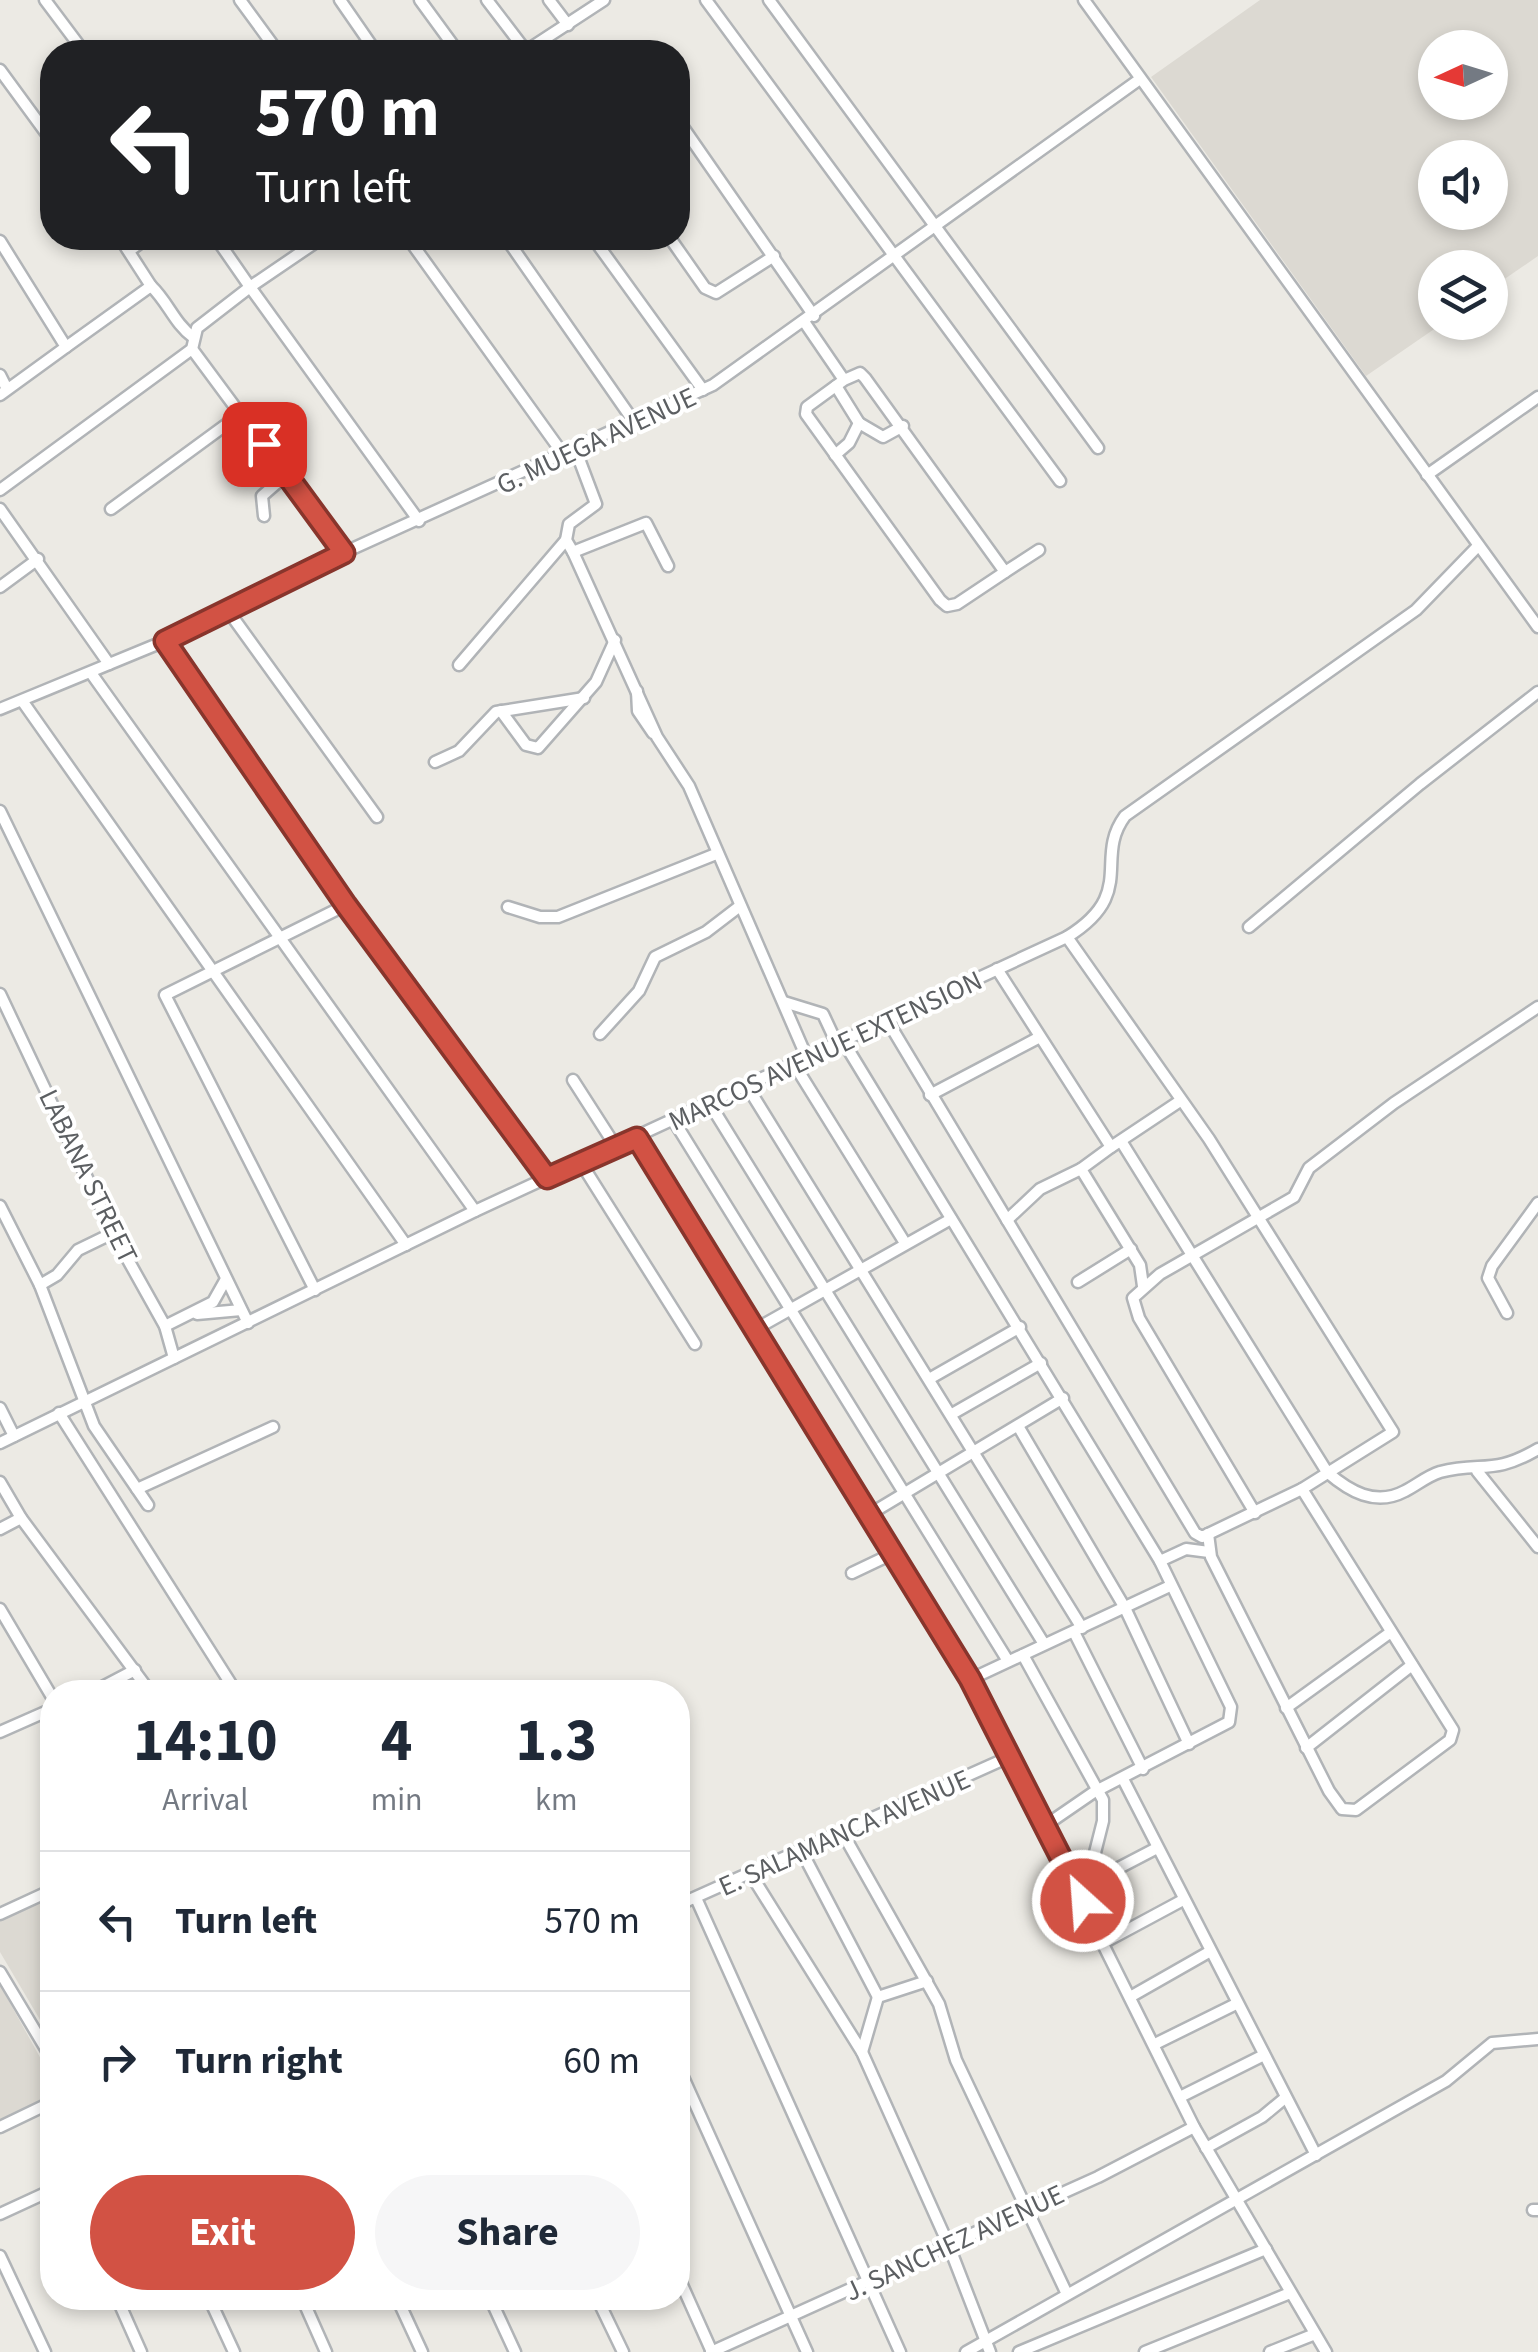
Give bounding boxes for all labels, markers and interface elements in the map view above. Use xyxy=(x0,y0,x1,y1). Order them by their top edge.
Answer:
north arrow xyxy=(1418,30,1508,120)
map controls xyxy=(1418,30,1508,340)
text: 570 m xyxy=(255,63,440,163)
icon: left xyxy=(90,80,220,210)
button: sound xyxy=(1418,140,1508,230)
text: Turn left xyxy=(255,156,411,220)
button: layers xyxy=(1418,250,1508,340)
street label: G. MUEGA AVENUE xyxy=(490,377,703,505)
pin xyxy=(222,402,307,487)
icon: arrive xyxy=(237,417,292,472)
street label: MARCOS AVENUE EXTENSION xyxy=(662,961,989,1141)
street label: LABANA STREET xyxy=(29,1083,148,1270)
text: 14:10 xyxy=(133,1699,278,1784)
text: 4 xyxy=(381,1699,413,1784)
text: 1.3 xyxy=(516,1699,597,1784)
street label: E. SALAMANCA AVENUE xyxy=(712,1759,977,1906)
text: Arrival xyxy=(162,1777,248,1823)
text: min xyxy=(371,1777,423,1823)
text: km xyxy=(535,1777,577,1823)
position arrow xyxy=(1031,1849,1135,1953)
icon: left xyxy=(90,1894,145,1949)
text: Turn left xyxy=(175,1894,317,1948)
text: 570 m xyxy=(544,1894,640,1948)
icon: right xyxy=(90,2034,145,2089)
text: Turn right xyxy=(175,2034,343,2088)
text: 60 m xyxy=(563,2034,640,2088)
street label: J. SANCHEZ AVENUE xyxy=(838,2174,1071,2311)
button: Exit xyxy=(90,2175,355,2290)
button: Share xyxy=(375,2175,640,2290)

